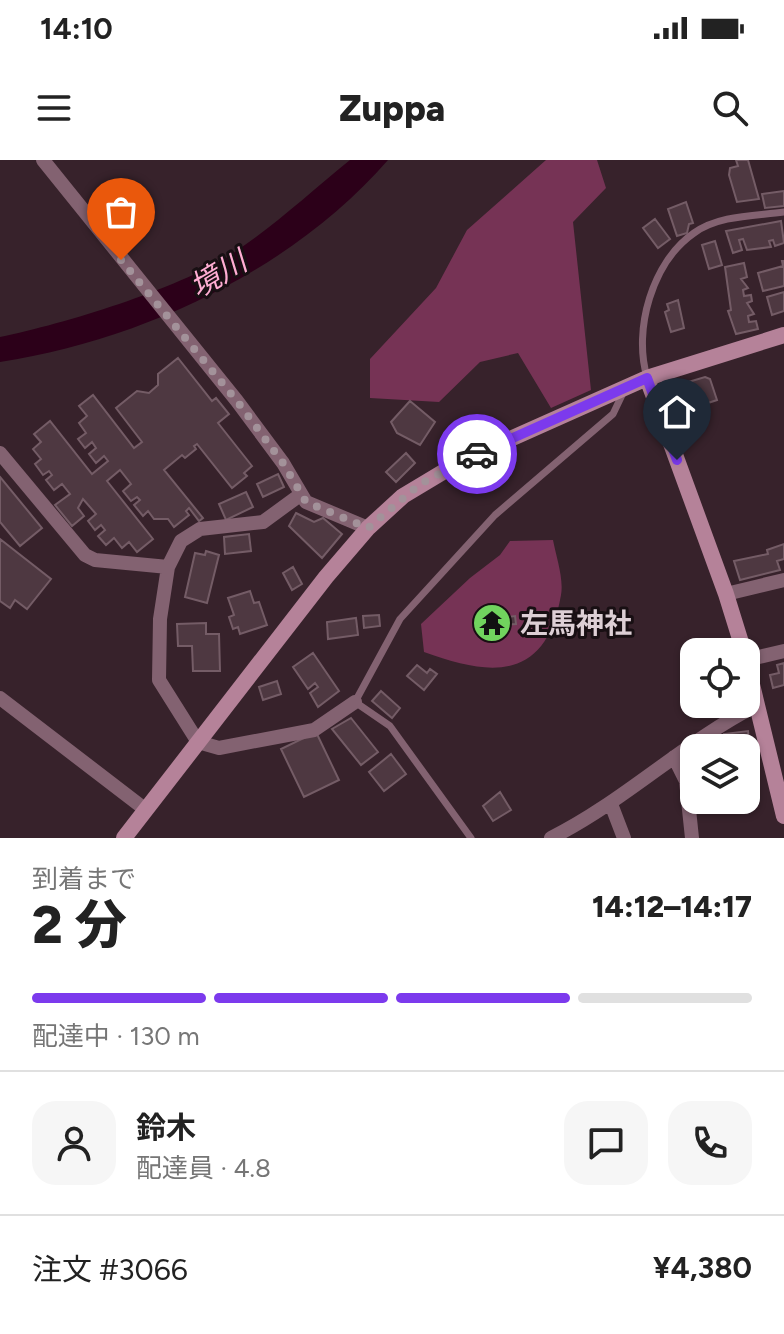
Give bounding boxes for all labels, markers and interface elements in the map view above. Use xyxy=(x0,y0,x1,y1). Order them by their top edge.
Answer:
text: 14:10 xyxy=(40,10,113,47)
icon: menu xyxy=(32,86,76,130)
icon: search xyxy=(708,86,752,130)
text: Zuppa xyxy=(339,87,445,130)
pin xyxy=(87,178,155,260)
icon: bag xyxy=(99,190,143,234)
water label: 境川 xyxy=(183,241,256,305)
pin xyxy=(643,378,711,460)
icon: home xyxy=(655,390,699,434)
courier xyxy=(437,414,517,494)
icon: car xyxy=(455,432,499,476)
temple icon: 左馬神社 xyxy=(471,602,513,644)
place label: 左馬神社 xyxy=(520,606,632,640)
map controls xyxy=(680,638,760,814)
button: locate xyxy=(680,638,760,718)
button: layers xyxy=(680,734,760,814)
text: 到着まで xyxy=(32,863,136,895)
text: 14:12–14:17 xyxy=(592,888,752,925)
text: 2 分 xyxy=(32,894,127,956)
text: 配達中 · 130 m xyxy=(32,1020,200,1052)
button: person xyxy=(32,1101,116,1185)
button: chat xyxy=(564,1101,648,1185)
button: phone xyxy=(668,1101,752,1185)
text: 鈴木 xyxy=(136,1109,196,1146)
text: 配達員 · 4.8 xyxy=(136,1152,271,1184)
text: ¥4,380 xyxy=(653,1249,752,1286)
text: 注文 #3066 xyxy=(32,1251,188,1288)

